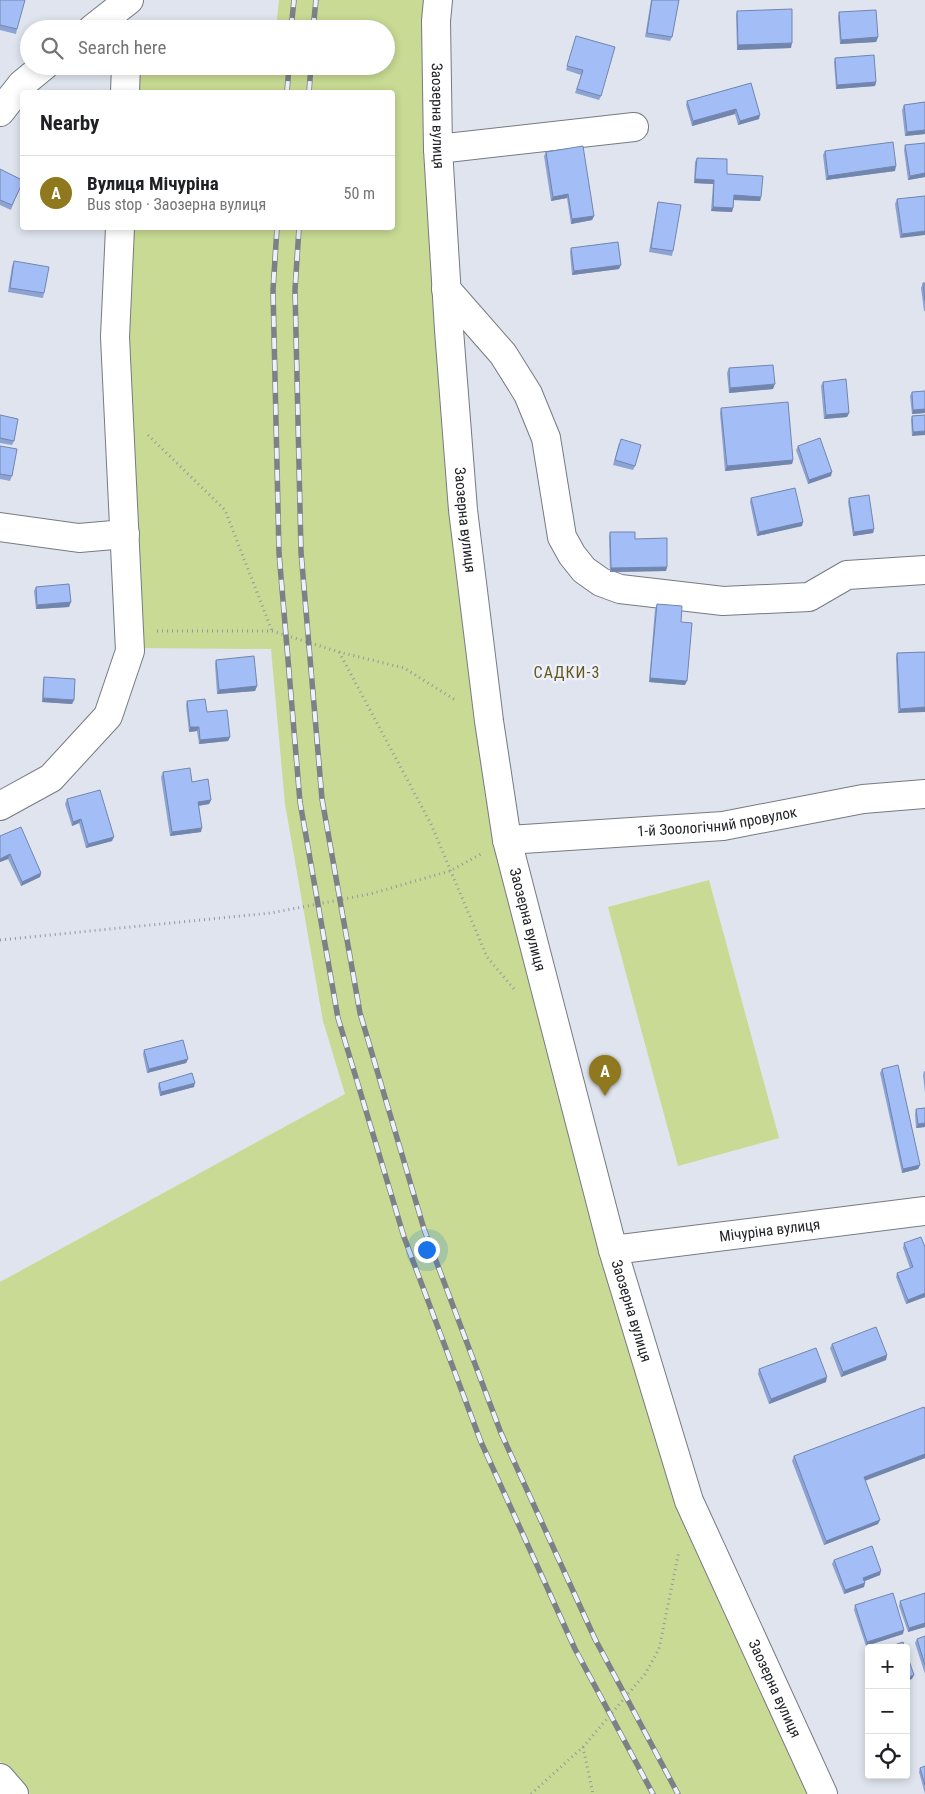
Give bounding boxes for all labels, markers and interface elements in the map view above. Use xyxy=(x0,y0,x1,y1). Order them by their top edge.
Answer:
search box xyxy=(20,20,395,75)
icon: search xyxy=(38,34,66,62)
text: Search here xyxy=(78,36,166,59)
street label: Заозерна вулиця xyxy=(428,63,448,169)
text: Nearby xyxy=(40,111,99,135)
text: Вулиця Мічуріна xyxy=(87,172,219,195)
text: A xyxy=(51,184,61,203)
text: 50 m xyxy=(343,184,375,203)
text: Bus stop · Заозерна вулиця xyxy=(87,195,266,214)
street label: Заозерна вулиця xyxy=(451,467,480,574)
district label: САДКИ-3 xyxy=(534,663,600,682)
street label: 1-й Зоологічний провулок xyxy=(637,803,798,841)
street label: Заозерна вулиця xyxy=(506,866,550,973)
pin: A xyxy=(589,1055,621,1096)
street label: Мічуріна вулиця xyxy=(718,1215,821,1246)
your location xyxy=(414,1237,440,1263)
street label: Заозерна вулиця xyxy=(607,1258,655,1364)
street label: Заозерна вулиця xyxy=(745,1637,805,1741)
map controls xyxy=(865,1644,910,1779)
button: + xyxy=(865,1644,910,1689)
button: − xyxy=(865,1689,910,1734)
button: locate xyxy=(865,1734,910,1779)

